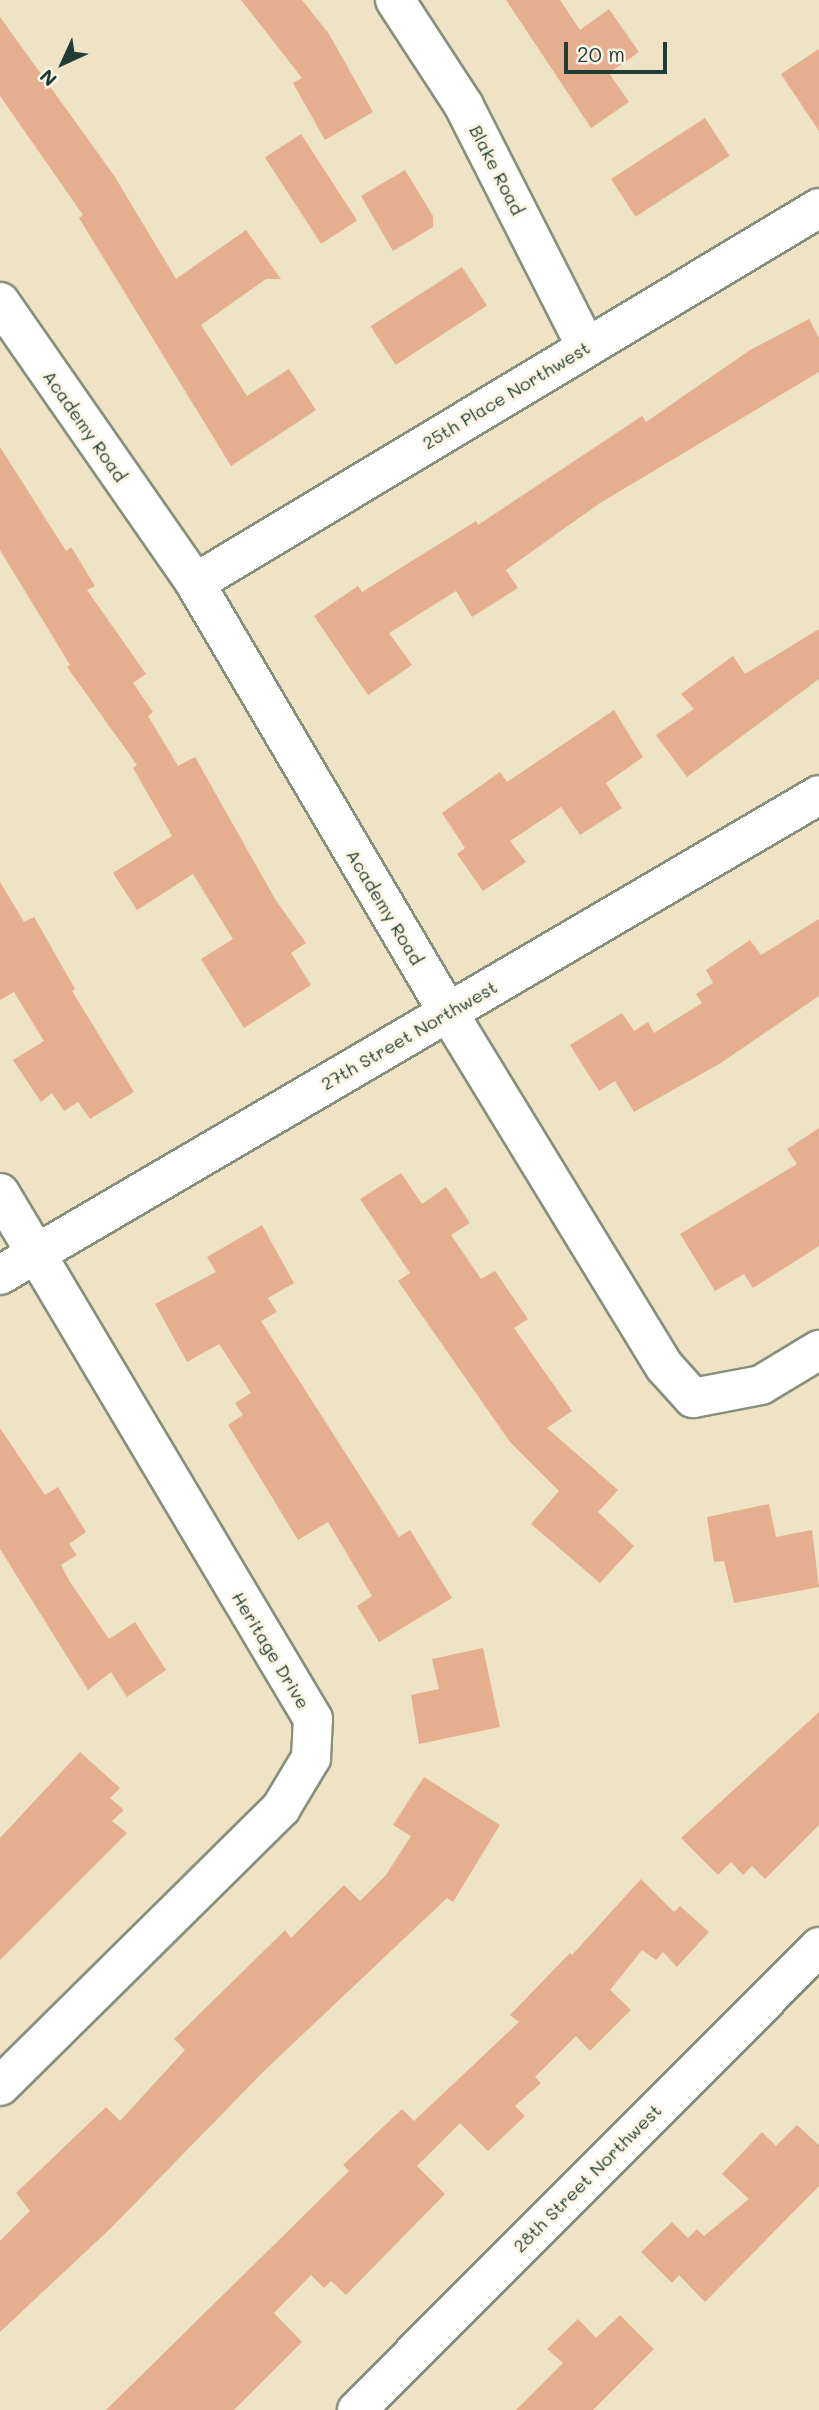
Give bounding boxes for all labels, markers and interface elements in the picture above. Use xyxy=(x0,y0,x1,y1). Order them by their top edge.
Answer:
north arrow xyxy=(28,28,98,98)
scale bar xyxy=(567,28,670,72)
text: 20 m xyxy=(577,40,625,67)
text: N xyxy=(34,64,62,92)
street label: Blake Road xyxy=(465,121,529,219)
street label: 25th Place Northwest xyxy=(418,336,594,454)
street label: Academy Road xyxy=(39,366,131,486)
street label: Academy Road xyxy=(342,845,428,969)
street label: 27th Street Northwest xyxy=(317,976,501,1094)
street label: Heritage Drive xyxy=(228,1588,314,1712)
street label: 28th Street Northwest xyxy=(508,2099,666,2257)

